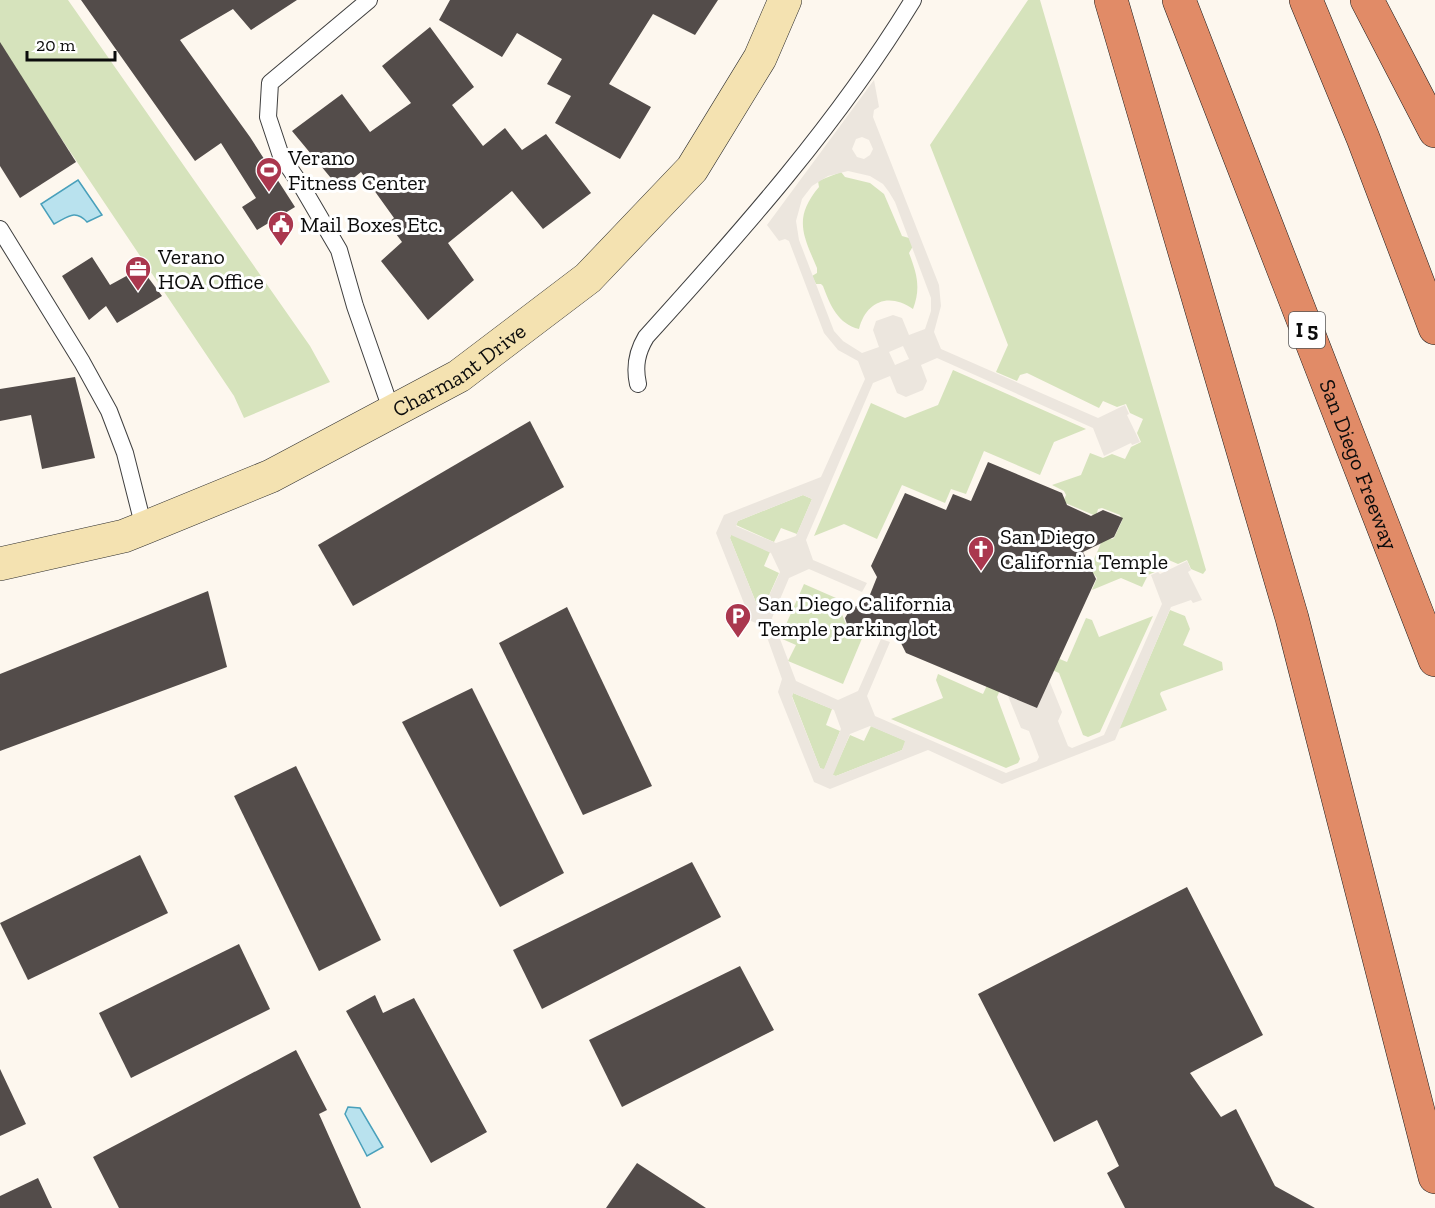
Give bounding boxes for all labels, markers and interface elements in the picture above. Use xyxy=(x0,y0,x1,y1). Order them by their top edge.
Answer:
scale bar xyxy=(27,24,116,62)
text: 20 m xyxy=(36,34,76,56)
place label: Verano Fitness Center xyxy=(287,144,427,196)
sports icon: Verano Fitness Center xyxy=(254,155,284,193)
public building icon: Mail Boxes Etc. xyxy=(266,209,296,247)
place label: Mail Boxes Etc. xyxy=(300,211,443,238)
place label: Verano HOA Office xyxy=(157,243,264,295)
office icon: Verano HOA Office xyxy=(123,254,153,292)
road number: I 5 xyxy=(1289,312,1325,348)
street label: Charmant Drive xyxy=(388,317,531,423)
street label: San Diego Freeway xyxy=(1313,375,1404,554)
place label: San Diego California Temple xyxy=(1000,523,1168,575)
church icon: San Diego California Temple xyxy=(966,534,996,572)
place label: San Diego California Temple parking lot xyxy=(758,590,952,642)
parking icon: San Diego California Temple parking lot xyxy=(723,601,753,639)

